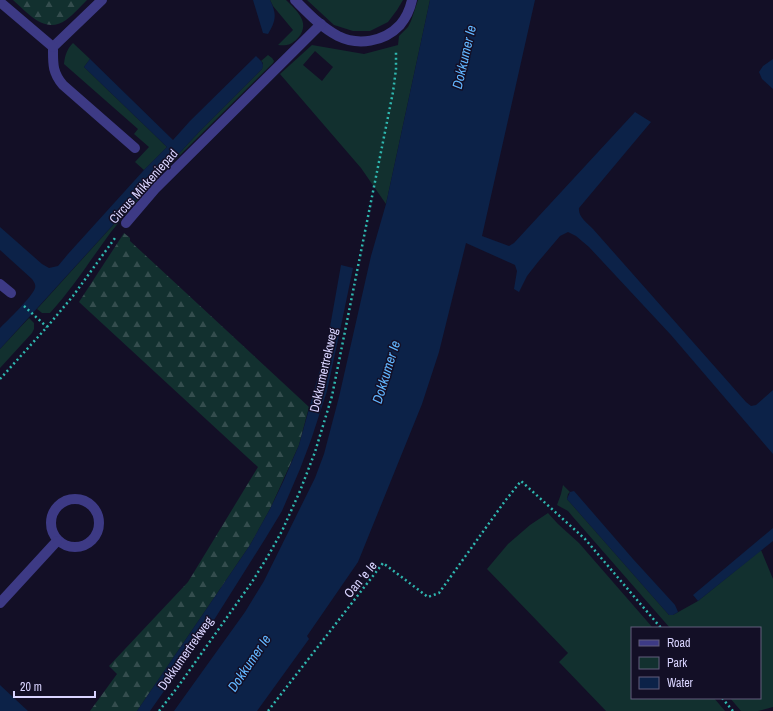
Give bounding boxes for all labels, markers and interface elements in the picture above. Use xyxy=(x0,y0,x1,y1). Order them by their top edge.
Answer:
water label: Dokkumer Ie xyxy=(448,23,480,91)
street label: Circus Mikkeniepad xyxy=(105,145,181,227)
street label: Dokkumertrekweg xyxy=(306,326,341,414)
water label: Dokkumer Ie xyxy=(368,338,404,406)
street label: Oan 'e Ie xyxy=(340,557,381,601)
street label: Dokkumertrekweg xyxy=(154,613,217,693)
legend xyxy=(631,627,761,699)
water label: Dokkumer Ie xyxy=(223,631,275,695)
text: Road xyxy=(667,635,691,651)
text: Park xyxy=(667,655,687,671)
scale bar xyxy=(14,673,95,699)
text: Water xyxy=(667,675,694,691)
text: 20 m xyxy=(20,679,42,695)

